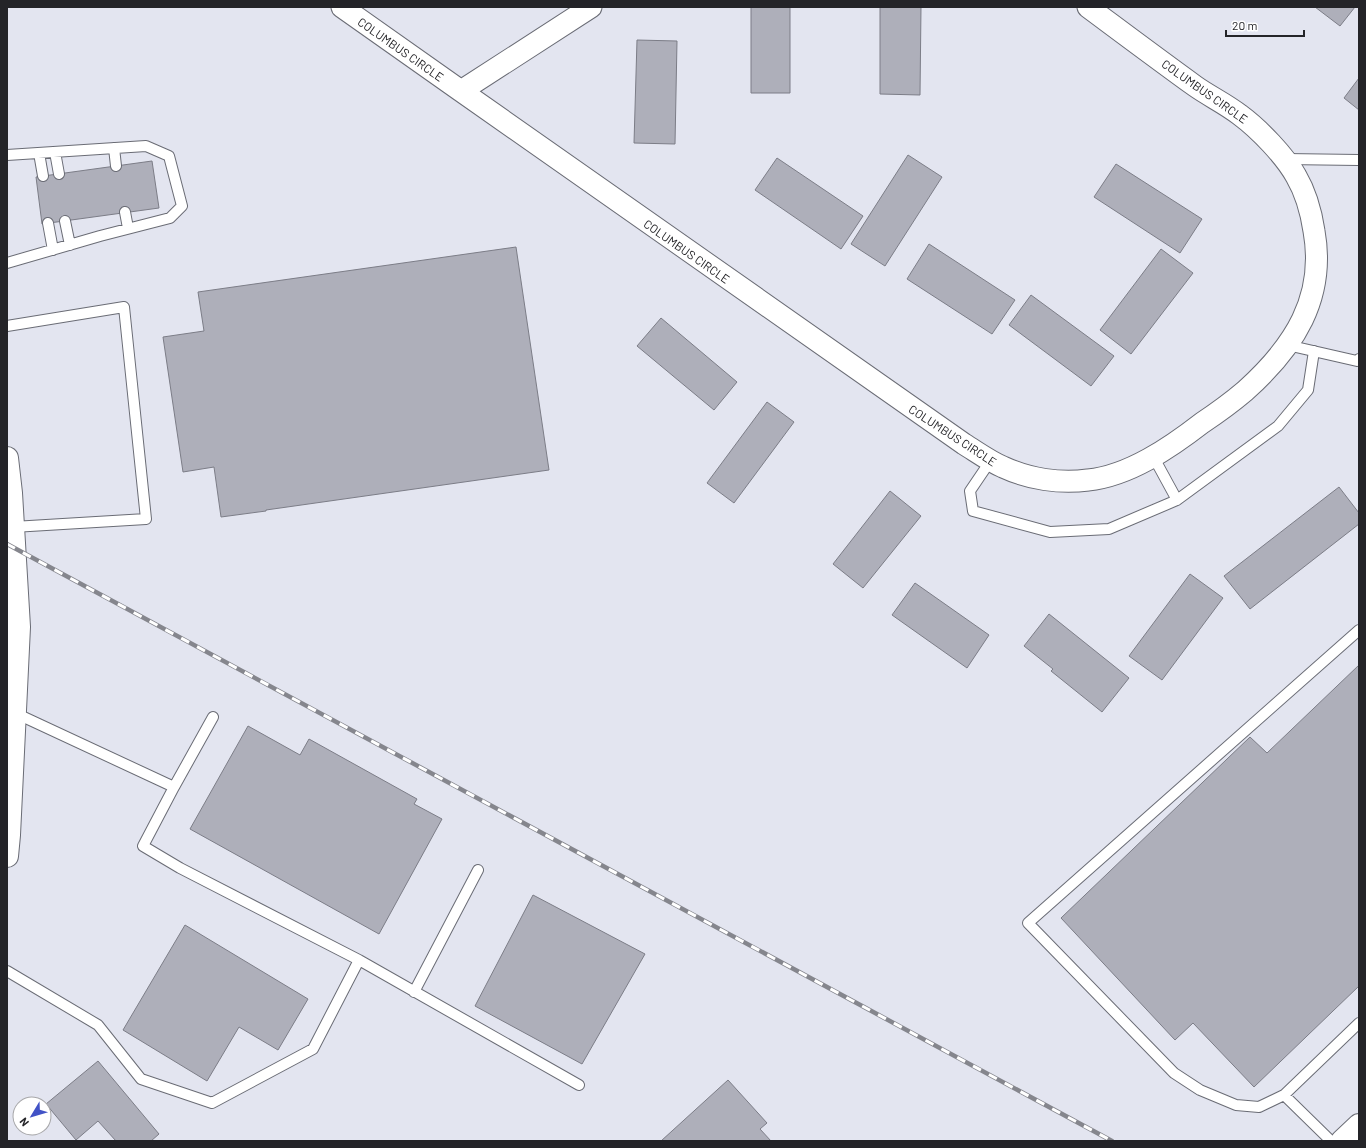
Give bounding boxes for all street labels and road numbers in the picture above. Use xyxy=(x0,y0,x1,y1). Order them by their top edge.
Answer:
street label: COLUMBUS CIRCLE xyxy=(355,14,447,84)
street label: COLUMBUS CIRCLE xyxy=(1159,56,1251,126)
street label: COLUMBUS CIRCLE xyxy=(641,216,733,286)
street label: COLUMBUS CIRCLE xyxy=(907,401,999,469)

